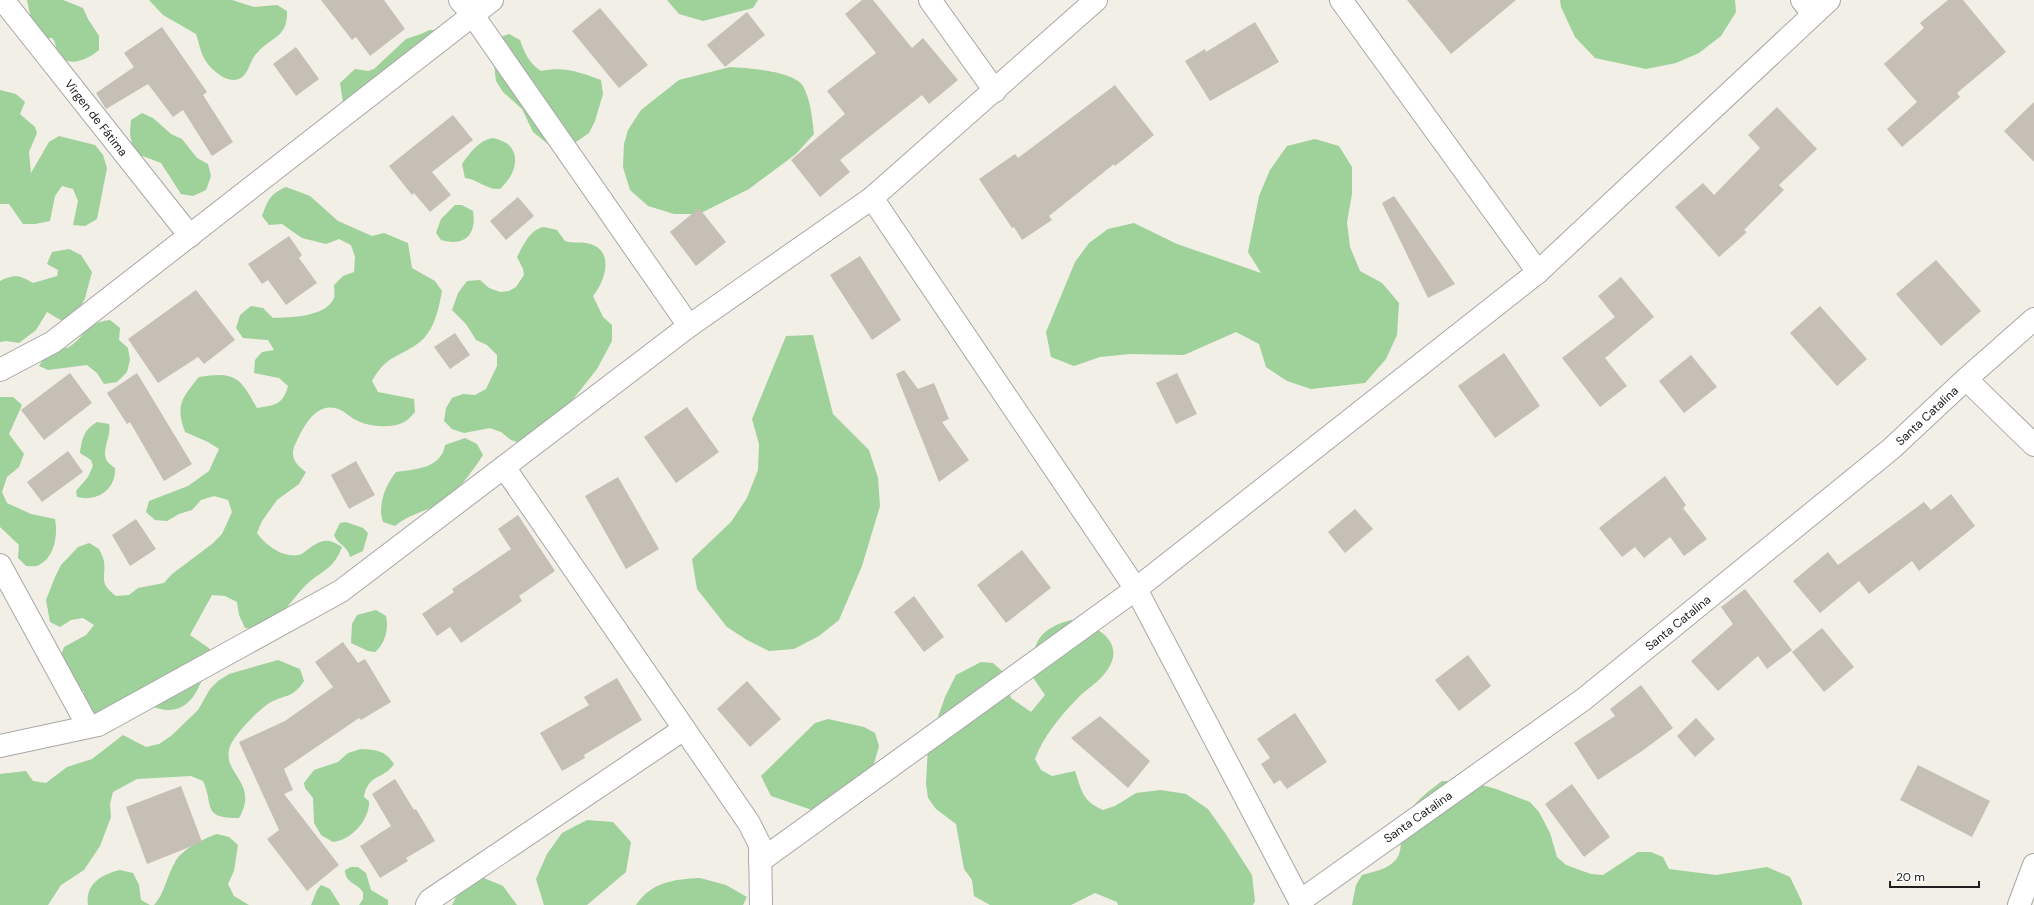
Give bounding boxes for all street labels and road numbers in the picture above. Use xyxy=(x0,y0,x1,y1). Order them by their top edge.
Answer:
street label: Virgen de Fátima xyxy=(61,76,131,160)
street label: Santa Catalina xyxy=(1892,383,1962,449)
street label: Santa Catalina xyxy=(1642,592,1714,654)
street label: Santa Catalina xyxy=(1381,788,1455,846)

